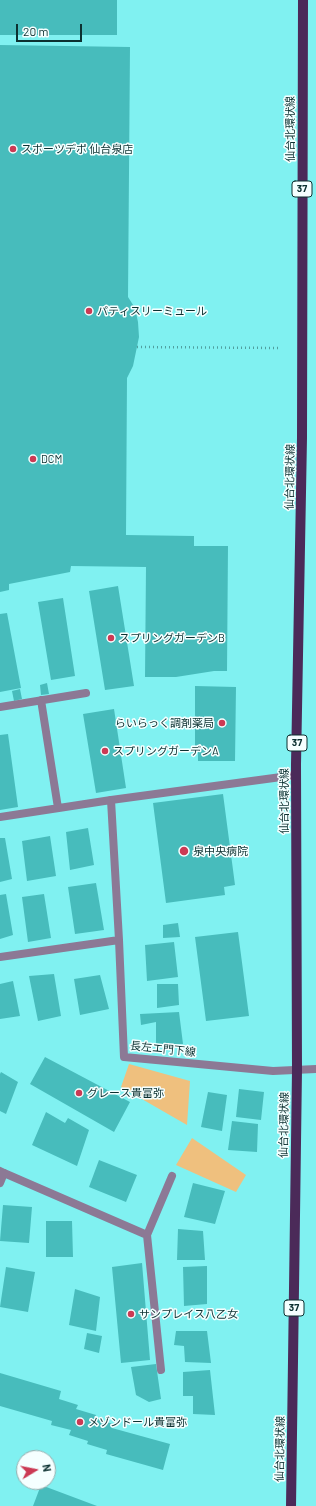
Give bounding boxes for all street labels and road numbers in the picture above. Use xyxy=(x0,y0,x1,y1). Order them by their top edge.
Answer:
street label: 仙台北環状線 xyxy=(283,96,297,162)
road number: 37 xyxy=(292,181,312,197)
street label: 仙台北環状線 xyxy=(283,444,297,510)
road number: 37 xyxy=(287,735,307,751)
street label: 仙台北環状線 xyxy=(277,768,291,834)
street label: 長左エ門下線 xyxy=(129,1039,197,1059)
street label: 仙台北環状線 xyxy=(277,1092,291,1158)
road number: 37 xyxy=(284,1300,304,1316)
street label: 仙台北環状線 xyxy=(273,1416,287,1482)

